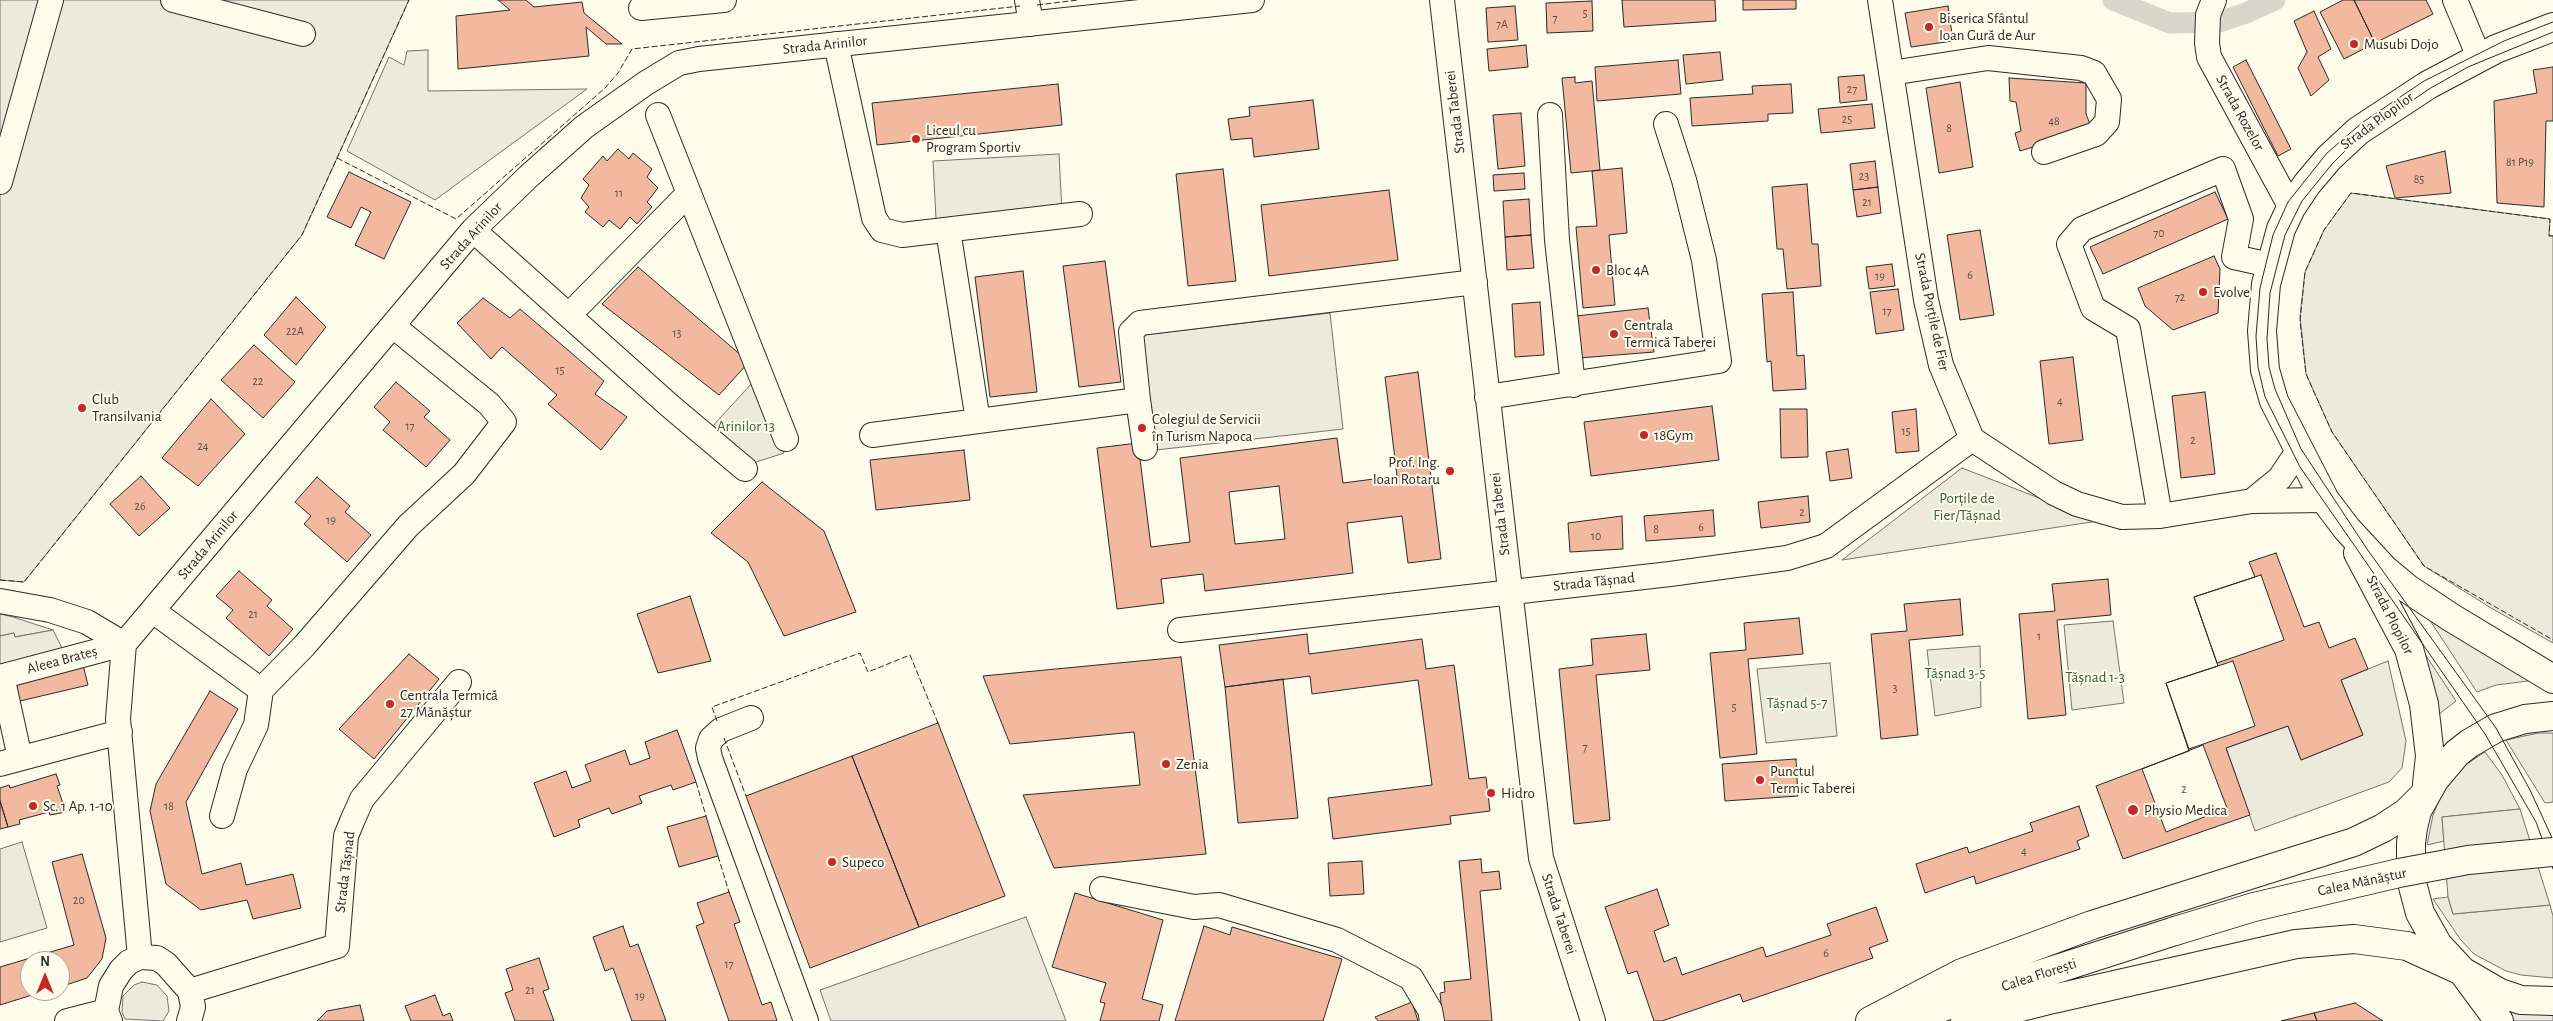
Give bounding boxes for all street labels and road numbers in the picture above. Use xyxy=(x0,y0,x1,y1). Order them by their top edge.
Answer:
street label: Strada Arinilor xyxy=(782,32,868,58)
street label: Strada Taberei xyxy=(1441,69,1469,155)
street label: Strada Rozelor xyxy=(2212,72,2268,154)
street label: Strada Plopilor xyxy=(2337,88,2417,154)
street label: Strada Arinilor xyxy=(436,198,506,274)
street label: Strada Porțile de Fier xyxy=(1911,251,1953,373)
street label: Strada Taberei xyxy=(1486,471,1514,557)
street label: Strada Arinilor xyxy=(174,507,242,583)
street label: Strada Tășnad xyxy=(1552,569,1636,595)
street label: Strada Plopilor xyxy=(2362,572,2418,658)
street label: Aleea Brateș xyxy=(25,642,99,678)
street label: Strada Tășnad xyxy=(331,830,359,914)
street label: Calea Mănăștur xyxy=(2316,864,2408,900)
street label: Strada Taberei xyxy=(1537,871,1581,957)
street label: Calea Florești xyxy=(1999,954,2079,996)

